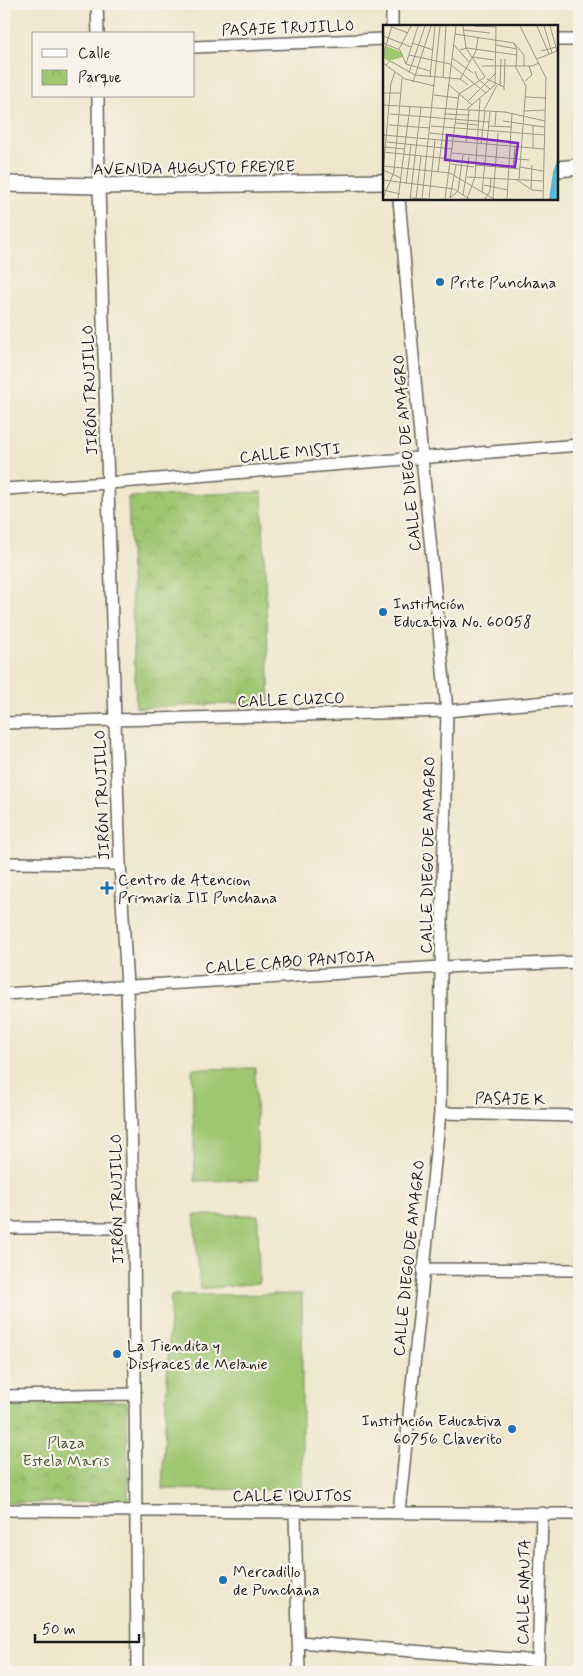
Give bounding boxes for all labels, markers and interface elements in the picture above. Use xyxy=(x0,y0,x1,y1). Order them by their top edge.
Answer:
street label: PASAJE TRUJILLO xyxy=(221,16,355,41)
inset map xyxy=(383,25,558,200)
legend xyxy=(32,32,195,98)
text: Calle xyxy=(78,44,110,64)
text: Parque xyxy=(78,68,121,88)
street label: AVENIDA AUGUSTO FREYRE xyxy=(93,156,295,181)
place label: Prite Punchana xyxy=(450,273,557,294)
marker: Prite Punchana xyxy=(434,276,446,288)
street label: JIRÓN TRUJILLO xyxy=(78,324,103,455)
street label: CALLE DIEGO DE AMAGRO xyxy=(388,354,427,552)
street label: CALLE MISTI xyxy=(239,439,342,468)
place label: Institución Educativa No. 60058 xyxy=(393,594,532,633)
marker: Institución Educativa No. 60058 xyxy=(377,606,389,618)
street label: CALLE CUZCO xyxy=(237,688,345,713)
street label: JIRÓN TRUJILLO xyxy=(90,729,115,860)
street label: CALLE DIEGO DE AMAGRO xyxy=(416,756,441,954)
place label: Centro de Atencion Primaria III Punchana xyxy=(118,870,277,909)
marker: Centro de Atencion Primaria III Punchana xyxy=(100,881,114,895)
street label: CALLE CABO PANTOJA xyxy=(204,946,376,979)
street label: PASAJE K xyxy=(475,1088,546,1111)
street label: JIRÓN TRUJILLO xyxy=(106,1134,129,1264)
street label: CALLE DIEGO DE AMAGRO xyxy=(389,1159,430,1357)
place label: La Tiendita y Disfraces de Melanie xyxy=(127,1336,268,1375)
marker: La Tiendita y Disfraces de Melanie xyxy=(111,1348,123,1360)
place label: Institución Educativa 60756 Claverito xyxy=(362,1411,502,1450)
marker: Institución Educativa 60756 Claverito xyxy=(506,1423,518,1435)
park label: Plaza Estela Maris xyxy=(22,1433,110,1472)
street label: CALLE IQUITOS xyxy=(232,1486,352,1507)
street label: CALLE NAUTA xyxy=(513,1539,536,1645)
place label: Mercadillo de Punchana xyxy=(233,1562,320,1601)
marker: Mercadillo de Punchana xyxy=(217,1574,229,1586)
scale bar xyxy=(35,1611,139,1643)
text: 50 m xyxy=(42,1620,76,1640)

